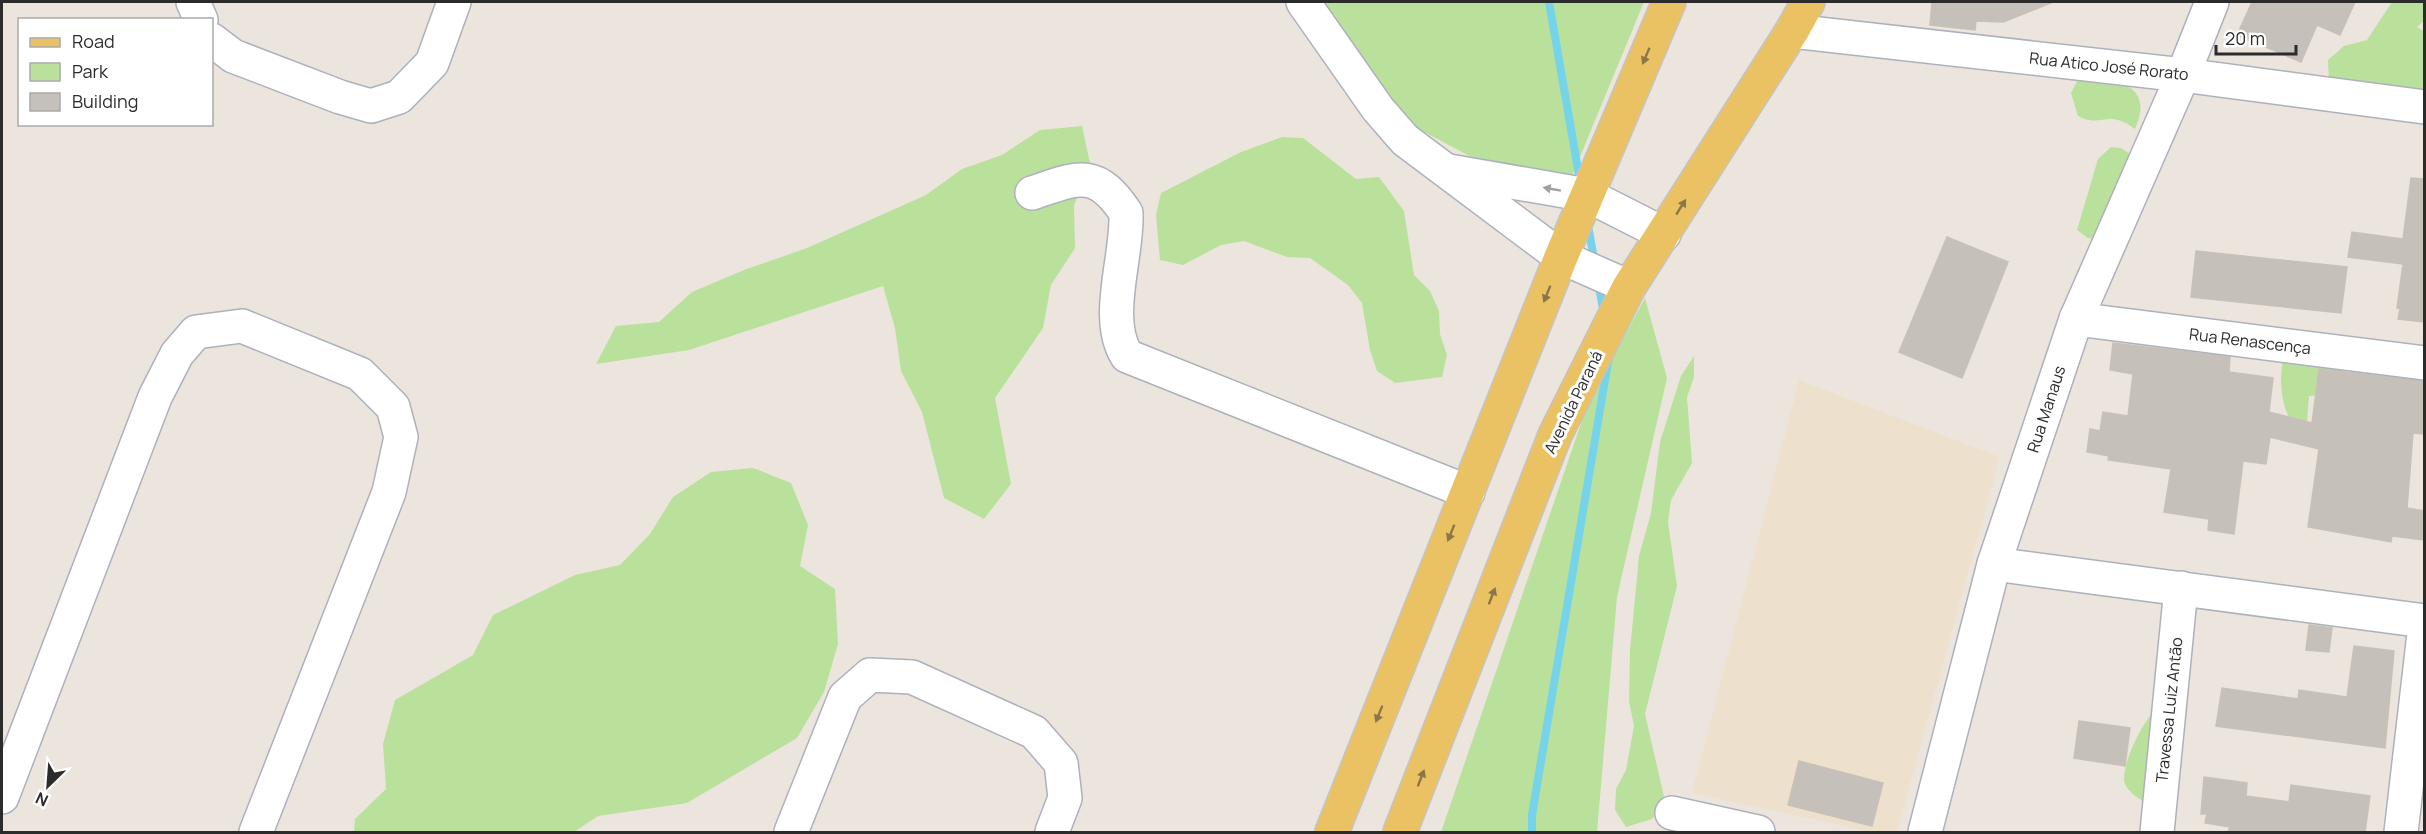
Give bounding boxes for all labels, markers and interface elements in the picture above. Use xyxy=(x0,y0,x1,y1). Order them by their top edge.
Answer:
legend xyxy=(18,18,213,126)
scale bar xyxy=(2216,18,2296,56)
text: 20 m xyxy=(2225,26,2265,50)
text: Road xyxy=(72,29,115,53)
one-way arrow xyxy=(1641,47,1651,65)
street label: Rua Atico José Rorato xyxy=(2028,47,2190,85)
text: Park xyxy=(72,59,109,83)
text: Building xyxy=(72,89,138,113)
one-way arrow xyxy=(1542,184,1561,193)
one-way arrow xyxy=(1675,199,1687,215)
one-way arrow xyxy=(1542,285,1552,303)
street label: Rua Renascença xyxy=(2188,323,2312,359)
street label: Avenida Paraná xyxy=(1539,347,1607,457)
street label: Rua Manaus xyxy=(2022,363,2070,455)
one-way arrow xyxy=(1446,525,1456,543)
one-way arrow xyxy=(1488,587,1497,605)
street label: Travessa Luiz Antão xyxy=(2150,636,2188,784)
one-way arrow xyxy=(1374,706,1384,724)
north arrow xyxy=(18,756,78,816)
one-way arrow xyxy=(1417,769,1427,787)
text: N xyxy=(32,787,52,812)

